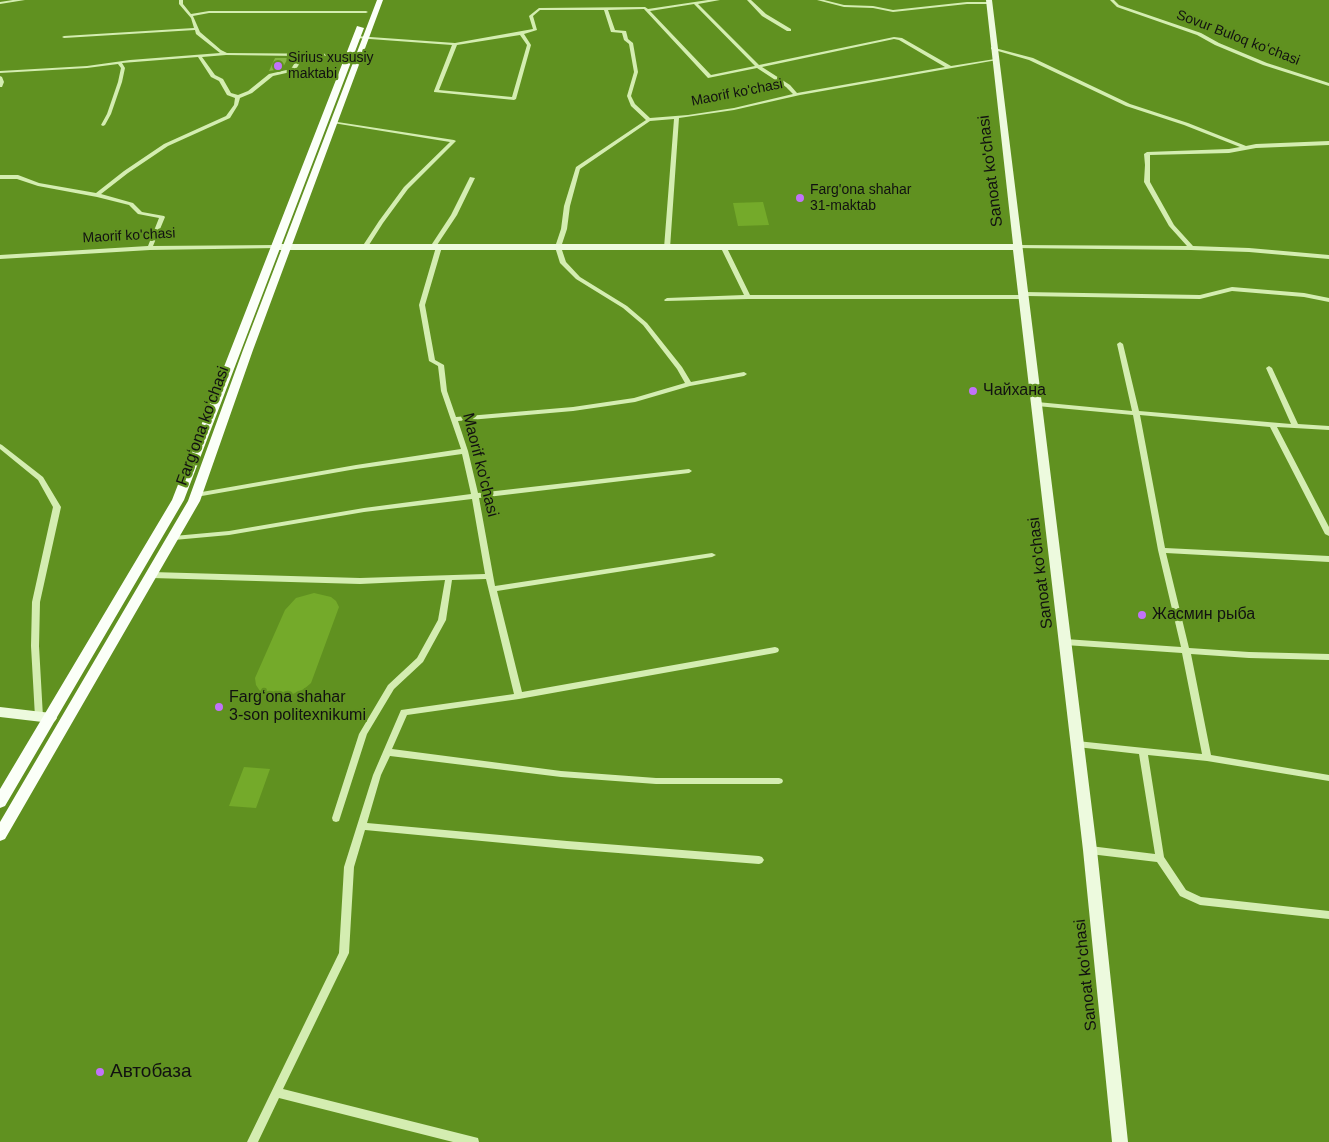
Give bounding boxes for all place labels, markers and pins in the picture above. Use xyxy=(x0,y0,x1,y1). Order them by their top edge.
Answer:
place label: Sirius xususiy maktabi xyxy=(288,50,374,82)
marker: Sirius xususiy maktabi xyxy=(272,60,284,72)
place label: Farg'ona shahar 31-maktab xyxy=(810,182,912,214)
marker: Farg'ona shahar 31-maktab xyxy=(794,192,806,204)
place label: Чайхана xyxy=(983,381,1046,401)
marker: Чайхана xyxy=(967,385,979,397)
place label: Жасмин рыба xyxy=(1152,605,1255,625)
marker: Жасмин рыба xyxy=(1136,609,1148,621)
place label: Farg‘ona shahar 3-son politexnikumi xyxy=(229,688,366,726)
marker: Farg‘ona shahar 3-son politexnikumi xyxy=(213,701,225,713)
place label: Автобаза xyxy=(110,1061,191,1083)
marker: Автобаза xyxy=(94,1066,106,1078)

